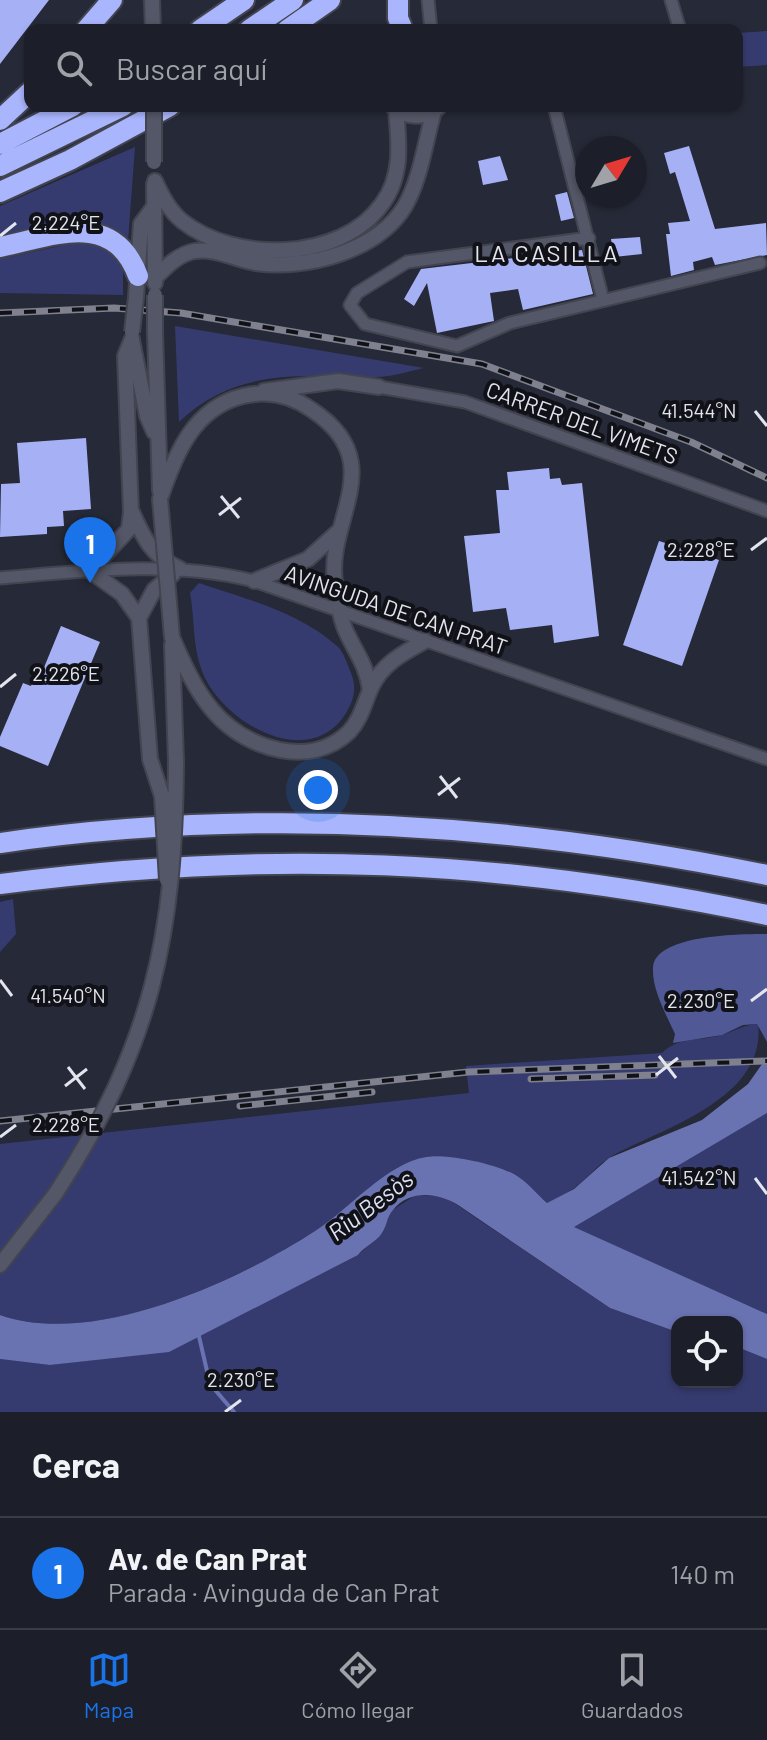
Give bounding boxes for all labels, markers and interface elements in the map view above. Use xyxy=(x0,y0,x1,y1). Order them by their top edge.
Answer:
search box xyxy=(24,24,743,112)
icon: search xyxy=(52,46,96,90)
text: Buscar aquí xyxy=(116,50,267,86)
north arrow xyxy=(575,136,647,208)
text: 2.224°E xyxy=(32,210,100,234)
district label: LA CASILLA xyxy=(474,238,620,267)
street label: CARRER DEL VIMETS xyxy=(483,375,682,469)
text: 41.544°N xyxy=(661,398,737,422)
pin: 1 xyxy=(64,517,116,583)
text: 2.228°E xyxy=(667,537,735,561)
street label: AVINGUDA DE CAN PRAT xyxy=(282,559,511,659)
text: 2.226°E xyxy=(32,661,100,685)
your location xyxy=(298,770,338,810)
text: 41.540°N xyxy=(30,983,106,1007)
text: 2.230°E xyxy=(667,988,735,1012)
text: 2.228°E xyxy=(32,1112,100,1136)
water label: Riu Besòs xyxy=(322,1163,418,1246)
text: 41.542°N xyxy=(662,1165,736,1189)
map controls xyxy=(671,1316,743,1388)
button: locate xyxy=(671,1316,743,1388)
text: 2.230°E xyxy=(207,1367,275,1391)
text: Cerca xyxy=(32,1444,120,1485)
text: Av. de Can Prat xyxy=(108,1540,307,1576)
text: 1 xyxy=(53,1558,63,1589)
text: 140 m xyxy=(670,1558,735,1589)
text: Parada · Avinguda de Can Prat xyxy=(108,1576,440,1607)
tab: Mapa xyxy=(84,1648,134,1722)
tab: Cómo llegar xyxy=(301,1648,414,1722)
tab: Guardados xyxy=(581,1648,683,1722)

